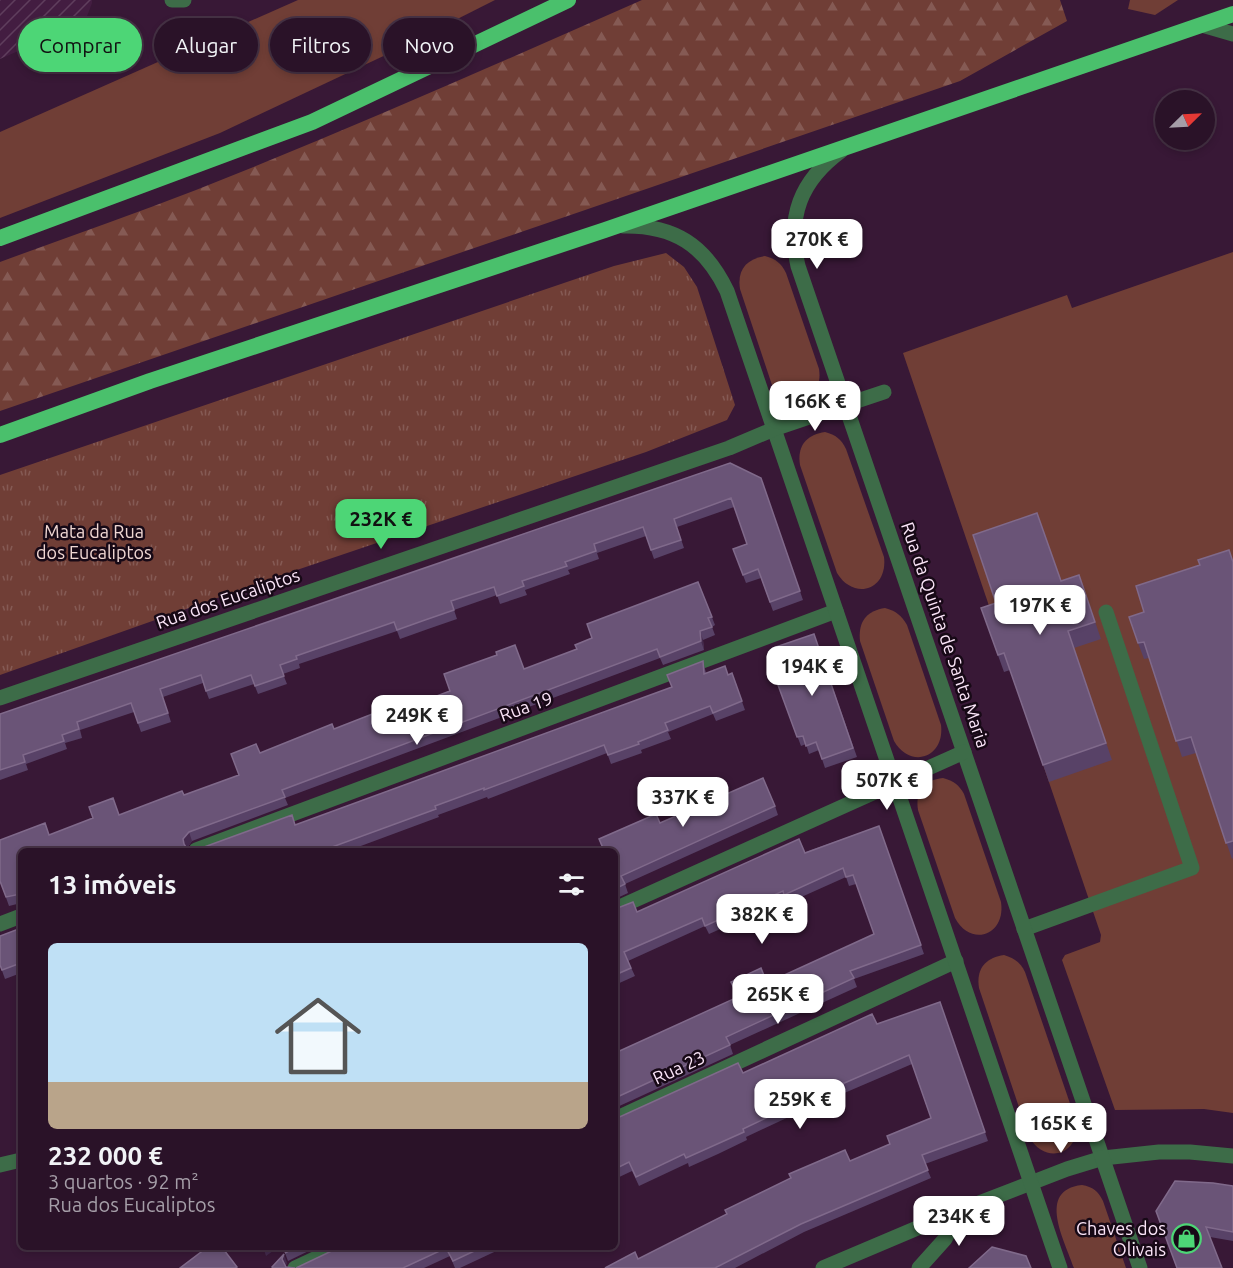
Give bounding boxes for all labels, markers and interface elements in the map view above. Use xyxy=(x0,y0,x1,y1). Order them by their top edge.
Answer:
chip: Comprar xyxy=(18,18,142,72)
chip: Alugar xyxy=(154,18,258,72)
chip: Filtros xyxy=(270,18,371,72)
chip: Novo xyxy=(383,18,475,72)
north arrow xyxy=(1155,90,1215,150)
map controls xyxy=(1155,90,1215,150)
pin: 270K € xyxy=(768,219,866,270)
text: 270K € xyxy=(785,227,849,250)
pin: 166K € xyxy=(766,381,864,432)
text: 166K € xyxy=(783,389,847,412)
pin: 232K € xyxy=(332,499,430,550)
text: 232K € xyxy=(349,507,413,530)
street label: Rua da Quinta de Santa Maria xyxy=(897,519,994,750)
park label: Mata da Rua dos Eucaliptos xyxy=(36,521,152,562)
street label: Rua dos Eucaliptos xyxy=(153,564,302,632)
pin: 197K € xyxy=(991,585,1089,636)
text: 197K € xyxy=(1008,593,1072,616)
pin: 194K € xyxy=(763,646,861,697)
text: 194K € xyxy=(780,654,844,677)
street label: Rua 19 xyxy=(496,687,555,725)
pin: 249K € xyxy=(368,695,466,746)
text: 249K € xyxy=(385,703,449,726)
pin: 507K € xyxy=(838,760,936,811)
text: 507K € xyxy=(855,768,919,791)
pin: 337K € xyxy=(634,777,732,828)
text: 337K € xyxy=(651,785,715,808)
icon: filters xyxy=(555,868,588,901)
text: 13 imóveis xyxy=(48,870,177,899)
pin: 382K € xyxy=(713,894,811,945)
text: 382K € xyxy=(730,902,794,925)
pin: 265K € xyxy=(729,974,827,1025)
icon: home xyxy=(264,982,372,1090)
text: 265K € xyxy=(746,982,810,1005)
street label: Rua 23 xyxy=(649,1046,708,1088)
pin: 259K € xyxy=(751,1079,849,1130)
text: 259K € xyxy=(768,1087,832,1110)
pin: 165K € xyxy=(1012,1103,1110,1154)
text: 165K € xyxy=(1029,1111,1093,1134)
text: 232 000 € xyxy=(48,1141,163,1170)
text: 3 quartos · 92 m² xyxy=(48,1170,199,1193)
text: Rua dos Eucaliptos xyxy=(48,1193,215,1216)
pin: 234K € xyxy=(910,1196,1008,1247)
text: 234K € xyxy=(927,1204,991,1227)
place label: Chaves dos Olivais xyxy=(1076,1218,1166,1259)
shop icon: Chaves dos Olivais xyxy=(1171,1223,1203,1255)

